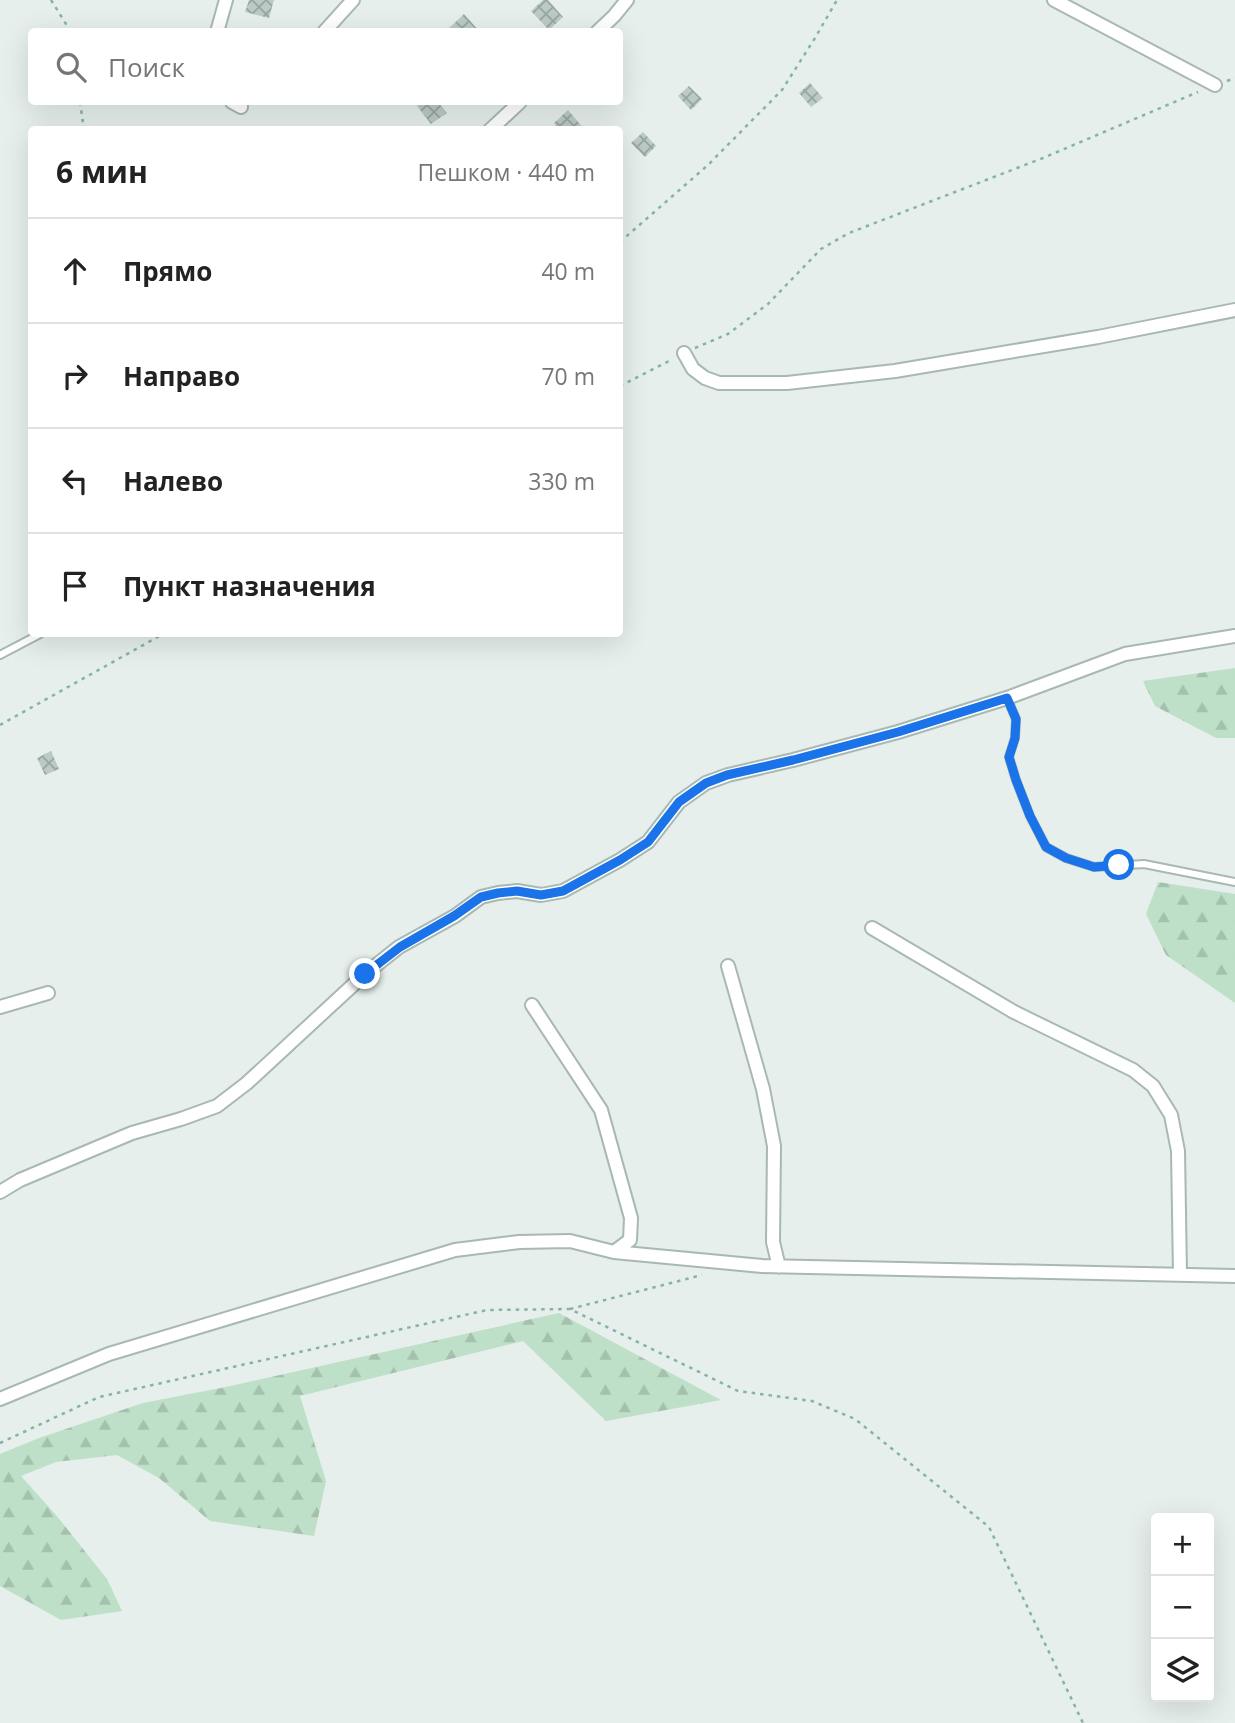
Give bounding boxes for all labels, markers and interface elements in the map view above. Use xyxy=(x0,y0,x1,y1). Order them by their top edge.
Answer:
search box xyxy=(28,28,623,105)
icon: search xyxy=(52,48,90,86)
text: Поиск xyxy=(108,49,185,85)
text: 6 мин xyxy=(56,151,148,192)
text: Пешком · 440 m xyxy=(418,156,595,188)
icon: ahead xyxy=(56,252,94,290)
text: Прямо xyxy=(123,253,212,289)
text: 40 m xyxy=(541,255,595,287)
icon: right xyxy=(56,357,94,395)
text: Направо xyxy=(123,358,240,394)
text: 70 m xyxy=(541,360,595,392)
icon: left xyxy=(56,462,94,500)
text: Налево xyxy=(123,463,223,499)
text: 330 m xyxy=(528,465,595,497)
icon: arrive xyxy=(56,567,94,605)
text: Пункт назначения xyxy=(123,568,376,604)
route start xyxy=(1103,849,1134,880)
route end xyxy=(349,958,380,989)
map controls xyxy=(1151,1513,1214,1702)
button: + xyxy=(1151,1513,1214,1576)
button: − xyxy=(1151,1576,1214,1639)
button: layers xyxy=(1151,1639,1214,1702)

